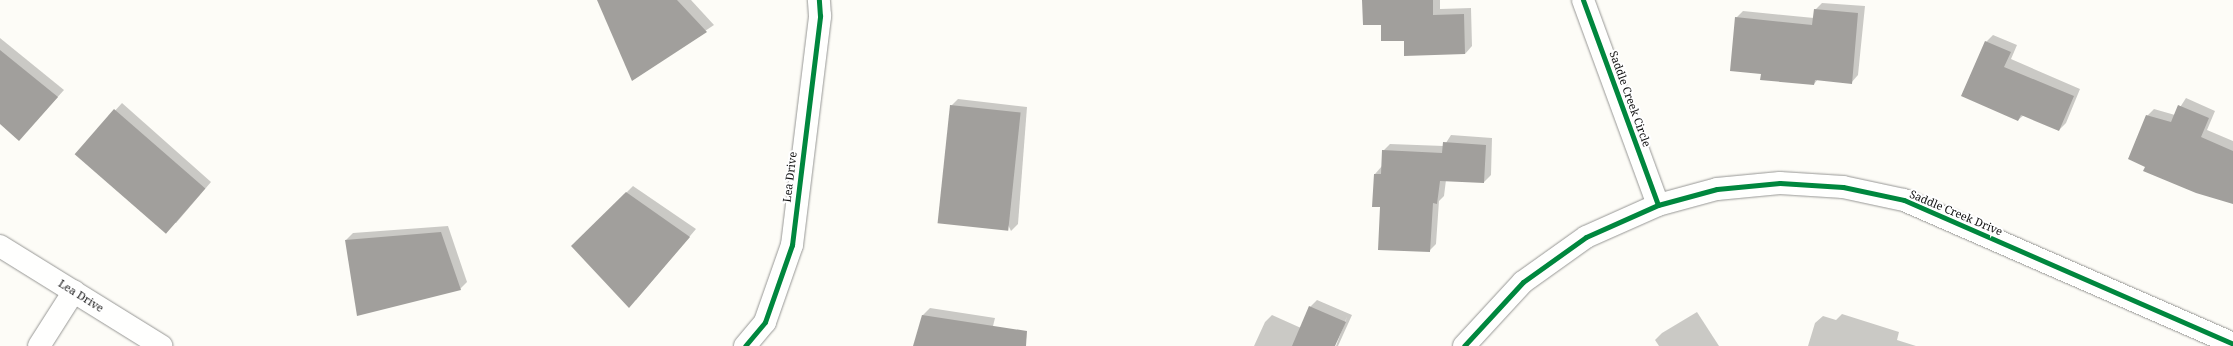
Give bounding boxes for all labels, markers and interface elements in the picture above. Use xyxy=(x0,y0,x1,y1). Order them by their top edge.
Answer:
street label: Saddle Creek Circle xyxy=(1607,49,1653,149)
street label: Lea Drive xyxy=(780,151,800,203)
street label: Saddle Creek Drive xyxy=(1907,187,2005,239)
street label: Lea Drive xyxy=(56,277,106,315)

